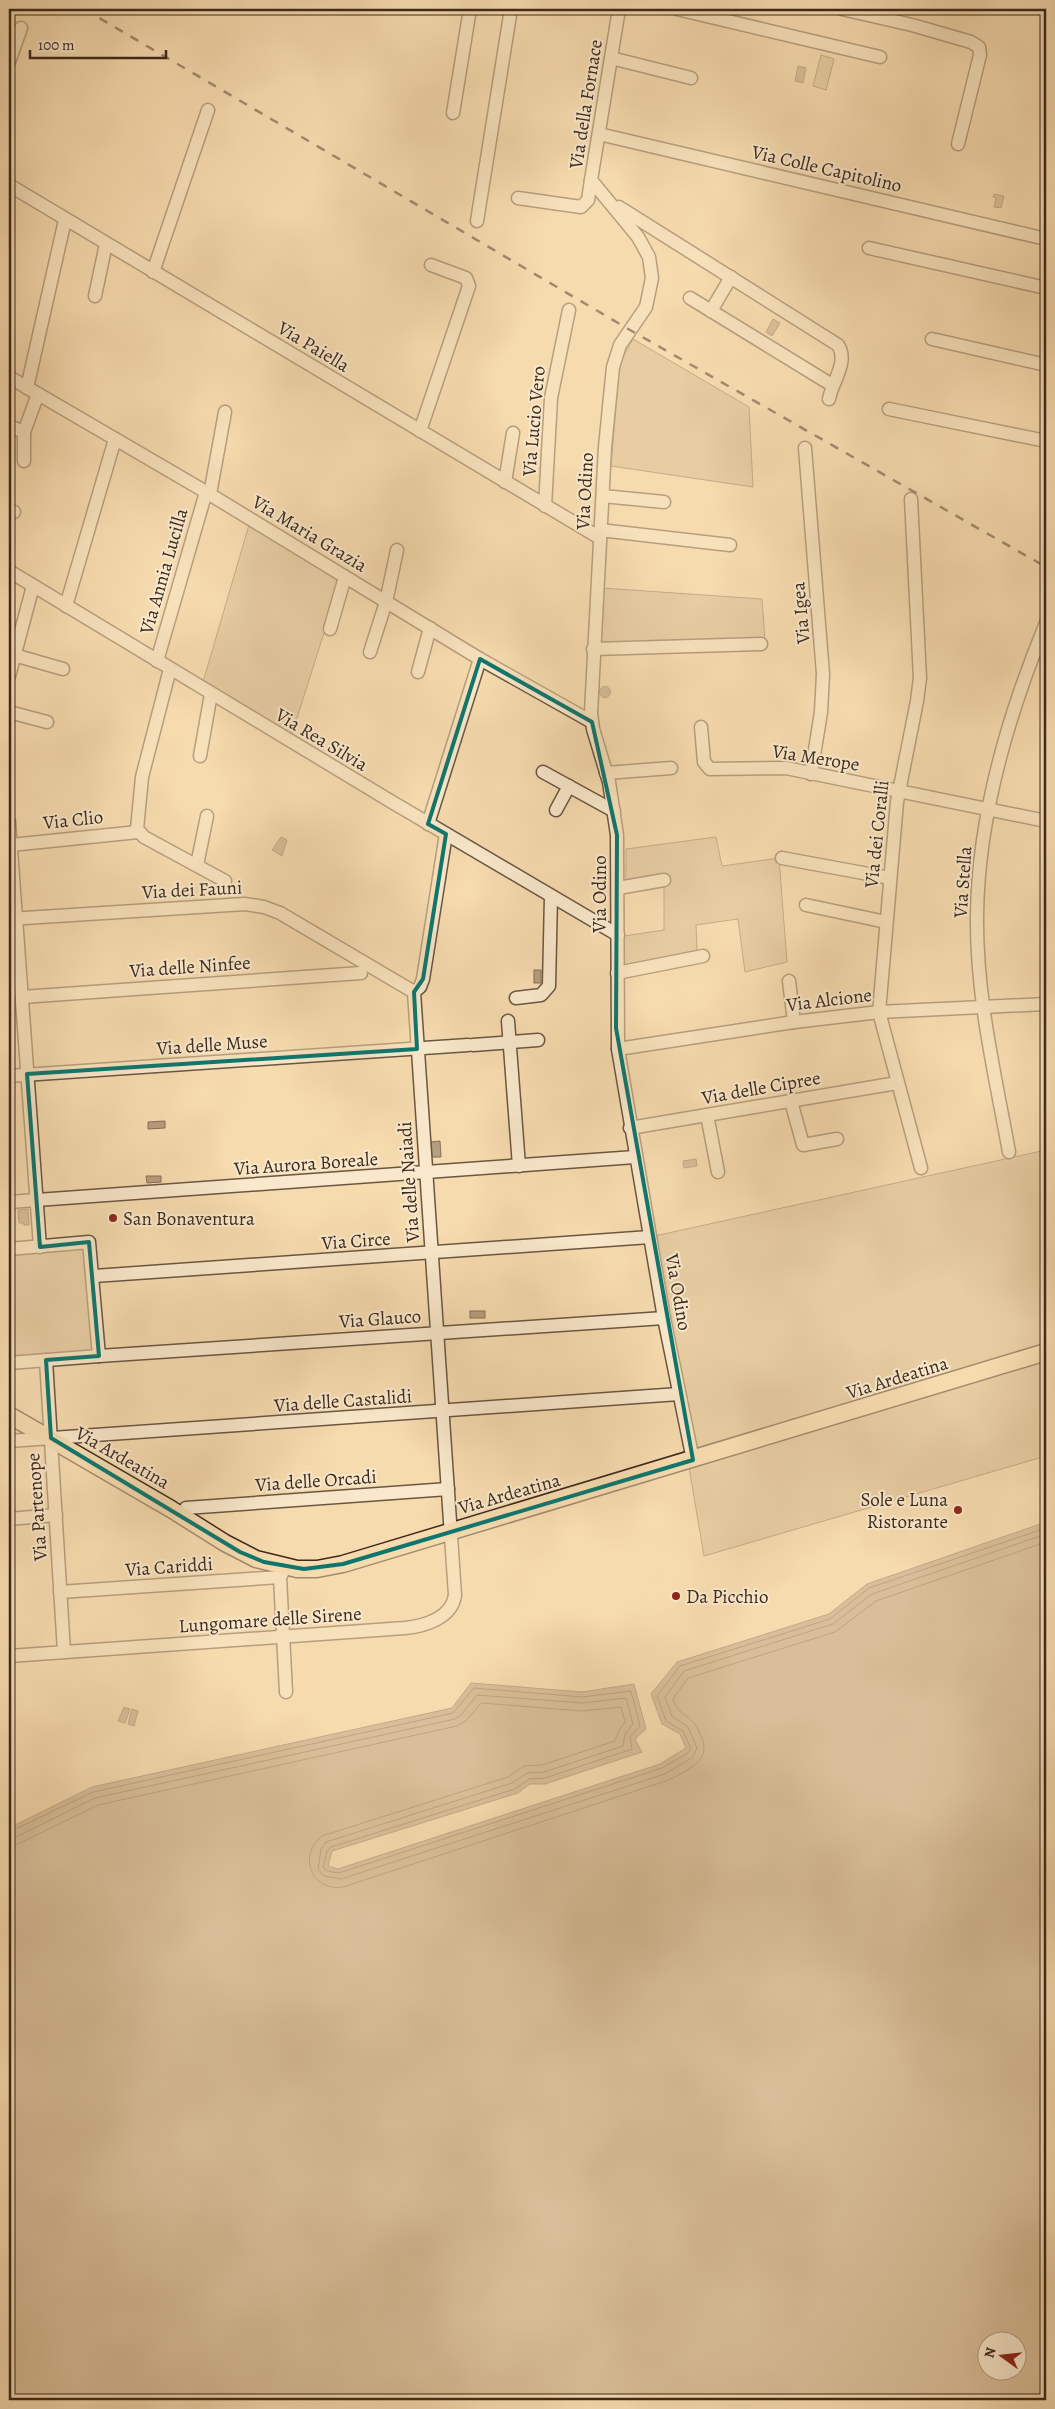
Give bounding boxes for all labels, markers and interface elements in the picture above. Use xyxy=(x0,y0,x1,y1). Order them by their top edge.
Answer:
scale bar xyxy=(30,28,166,60)
text: 100 m xyxy=(38,35,75,55)
street label: Via della Fornace xyxy=(563,38,609,172)
street label: Via Colle Capitolino xyxy=(748,139,904,199)
street label: Via Paiella xyxy=(272,315,354,379)
street label: Via Lucio Vero xyxy=(516,365,552,478)
street label: Via Odino xyxy=(570,452,600,531)
street label: Via Maria Grazia xyxy=(246,489,372,579)
street label: Via Annia Lucilla xyxy=(133,505,194,638)
street label: Via Igea xyxy=(785,581,817,646)
street label: Via Rea Silvia xyxy=(270,702,373,778)
street label: Via Merope xyxy=(769,738,861,778)
street label: Via dei Coralli xyxy=(858,779,896,890)
street label: Via Clio xyxy=(41,804,104,836)
street label: Via Stella xyxy=(947,845,978,920)
street label: Via Odino xyxy=(587,855,613,934)
street label: Via dei Fauni xyxy=(140,874,243,906)
street label: Via delle Ninfee xyxy=(128,950,251,984)
street label: Via Alcione xyxy=(784,982,873,1018)
street label: Via delle Muse xyxy=(155,1028,268,1062)
street label: Via delle Cipree xyxy=(699,1065,823,1111)
street label: Via delle Naiadi xyxy=(392,1121,426,1244)
street label: Via Aurora Boreale xyxy=(232,1146,379,1182)
place label: San Bonaventura xyxy=(123,1206,255,1232)
marker: San Bonaventura xyxy=(107,1212,119,1224)
street label: Via Circe xyxy=(320,1226,391,1256)
street label: Via Odino xyxy=(658,1251,698,1333)
street label: Via Glauco xyxy=(337,1303,422,1335)
street label: Via Ardeatina xyxy=(842,1350,951,1406)
street label: Via delle Castalidi xyxy=(272,1383,413,1419)
street label: Via Ardeatina xyxy=(70,1420,175,1495)
street label: Via Partenope xyxy=(20,1452,54,1563)
street label: Via delle Orcadi xyxy=(254,1464,378,1498)
street label: Via Ardeatina xyxy=(454,1467,563,1521)
place label: Sole e Luna Ristorante xyxy=(860,1487,948,1535)
marker: Sole e Luna Ristorante xyxy=(952,1504,964,1516)
street label: Via Cariddi xyxy=(123,1551,214,1583)
place label: Da Picchio xyxy=(686,1584,768,1610)
marker: Da Picchio xyxy=(670,1590,682,1602)
street label: Lungomare delle Sirene xyxy=(178,1601,362,1639)
north arrow xyxy=(978,2332,1028,2382)
text: N xyxy=(979,2345,1000,2360)

